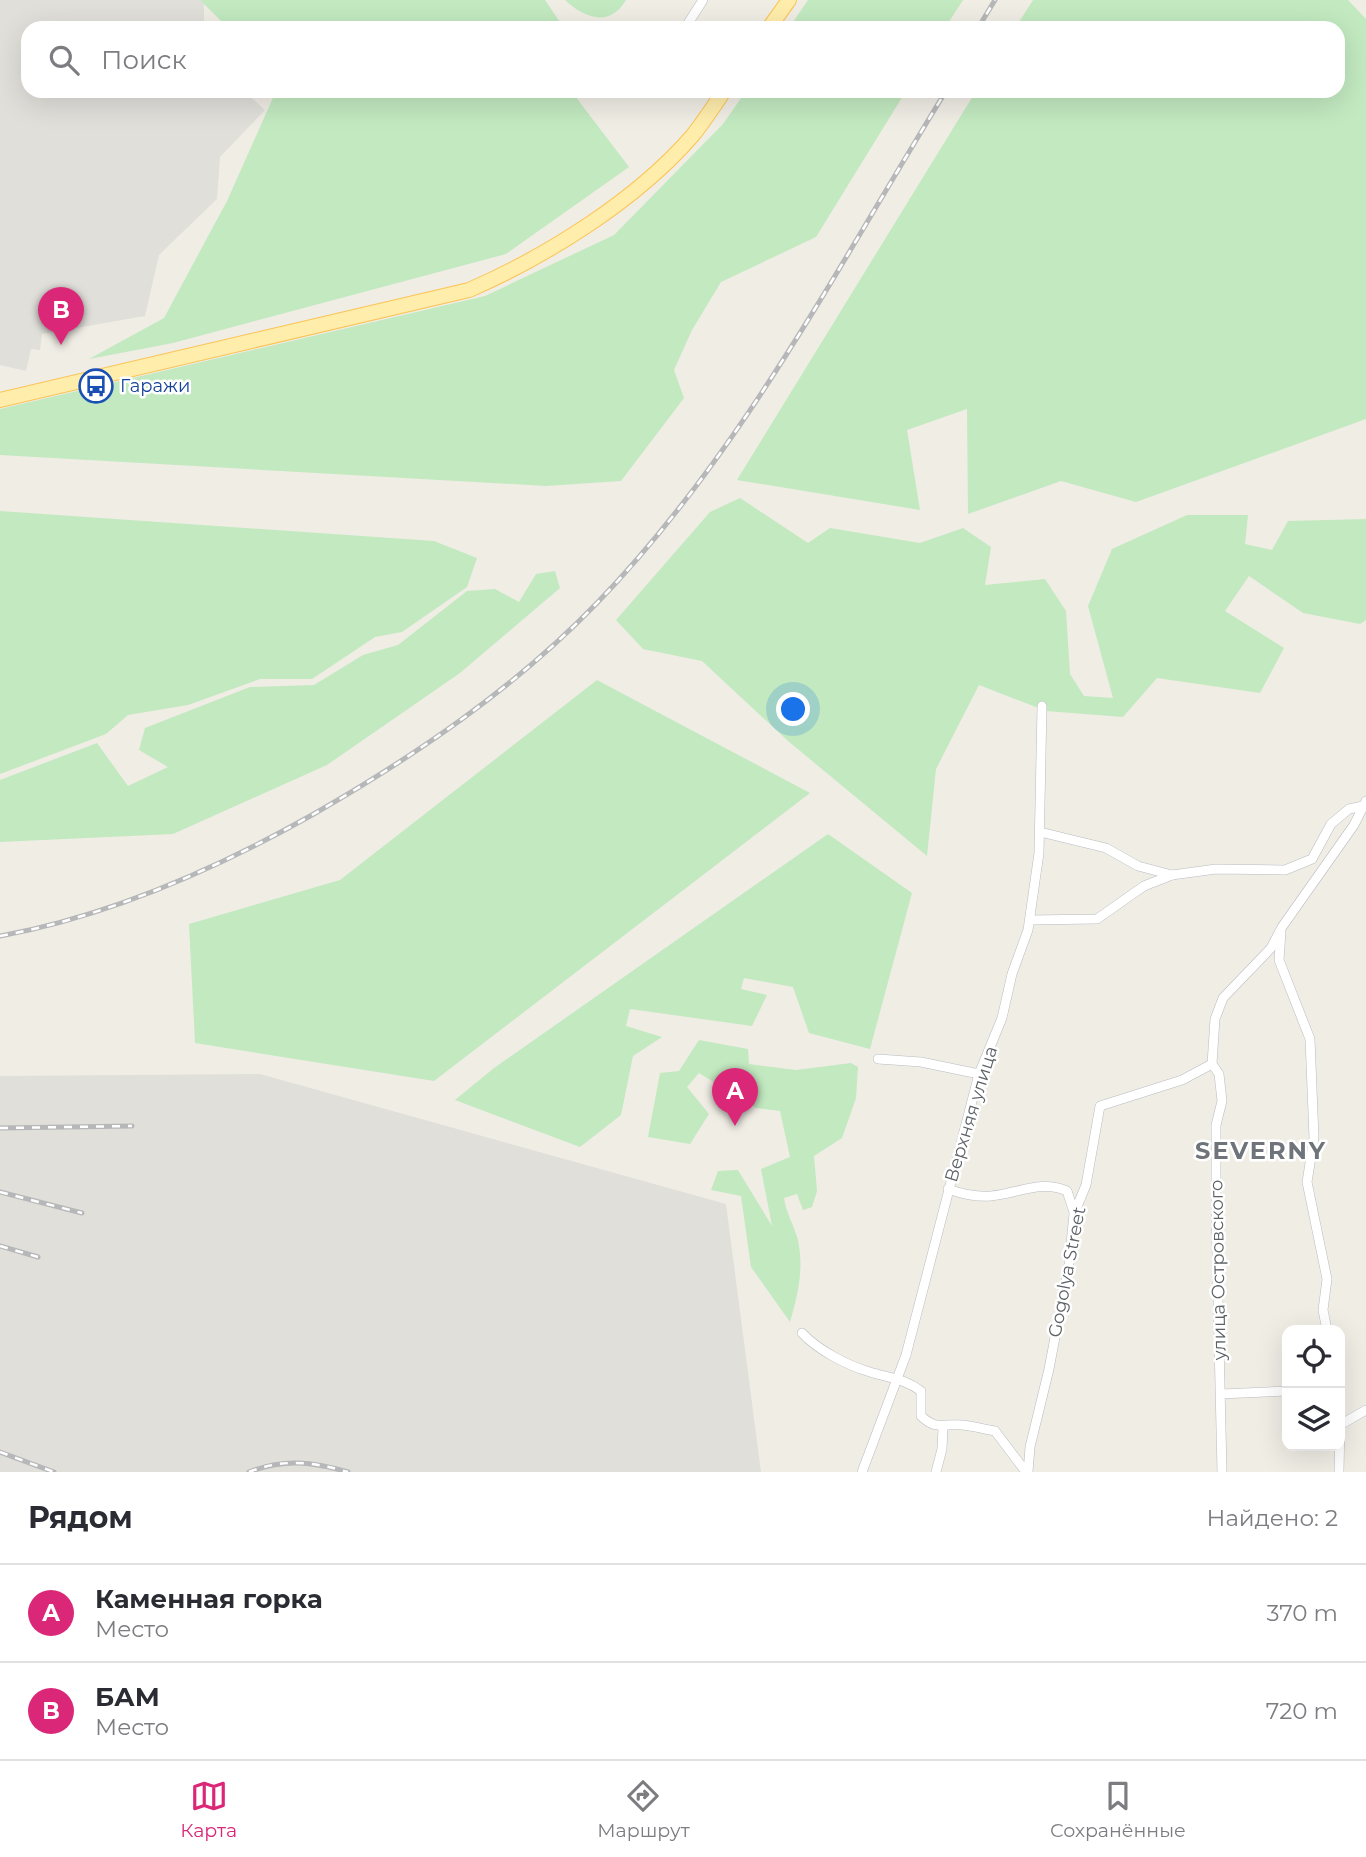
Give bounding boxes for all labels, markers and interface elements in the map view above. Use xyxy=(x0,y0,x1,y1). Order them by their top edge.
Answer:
search box xyxy=(21,21,1345,98)
icon: search xyxy=(45,41,83,79)
text: Поиск xyxy=(101,44,187,76)
pin: B xyxy=(38,287,84,345)
bus stop icon: Гаражи xyxy=(77,367,115,405)
place label: Гаражи xyxy=(120,375,190,397)
your location xyxy=(776,692,810,726)
street label: Верхняя улица xyxy=(940,1043,1002,1185)
pin: A xyxy=(712,1068,758,1126)
district label: SEVERNY xyxy=(1195,1136,1327,1165)
street label: улица Островского xyxy=(1205,1179,1231,1362)
street label: Gogolya Street xyxy=(1044,1205,1090,1339)
map controls xyxy=(1282,1325,1345,1451)
button: locate xyxy=(1282,1325,1345,1388)
button: layers xyxy=(1282,1388,1345,1451)
text: Рядом xyxy=(28,1499,133,1536)
text: Найдено: 2 xyxy=(1207,1504,1338,1532)
text: Каменная горка xyxy=(95,1583,323,1615)
text: A xyxy=(42,1599,60,1627)
text: 370 m xyxy=(1267,1599,1338,1627)
text: Место xyxy=(95,1615,169,1643)
text: БАМ xyxy=(95,1681,160,1713)
text: B xyxy=(42,1697,60,1725)
text: 720 m xyxy=(1266,1697,1338,1725)
text: Место xyxy=(95,1713,169,1741)
tab: Карта xyxy=(180,1777,237,1842)
tab: Маршрут xyxy=(597,1777,690,1842)
tab: Сохранённые xyxy=(1050,1777,1186,1842)

